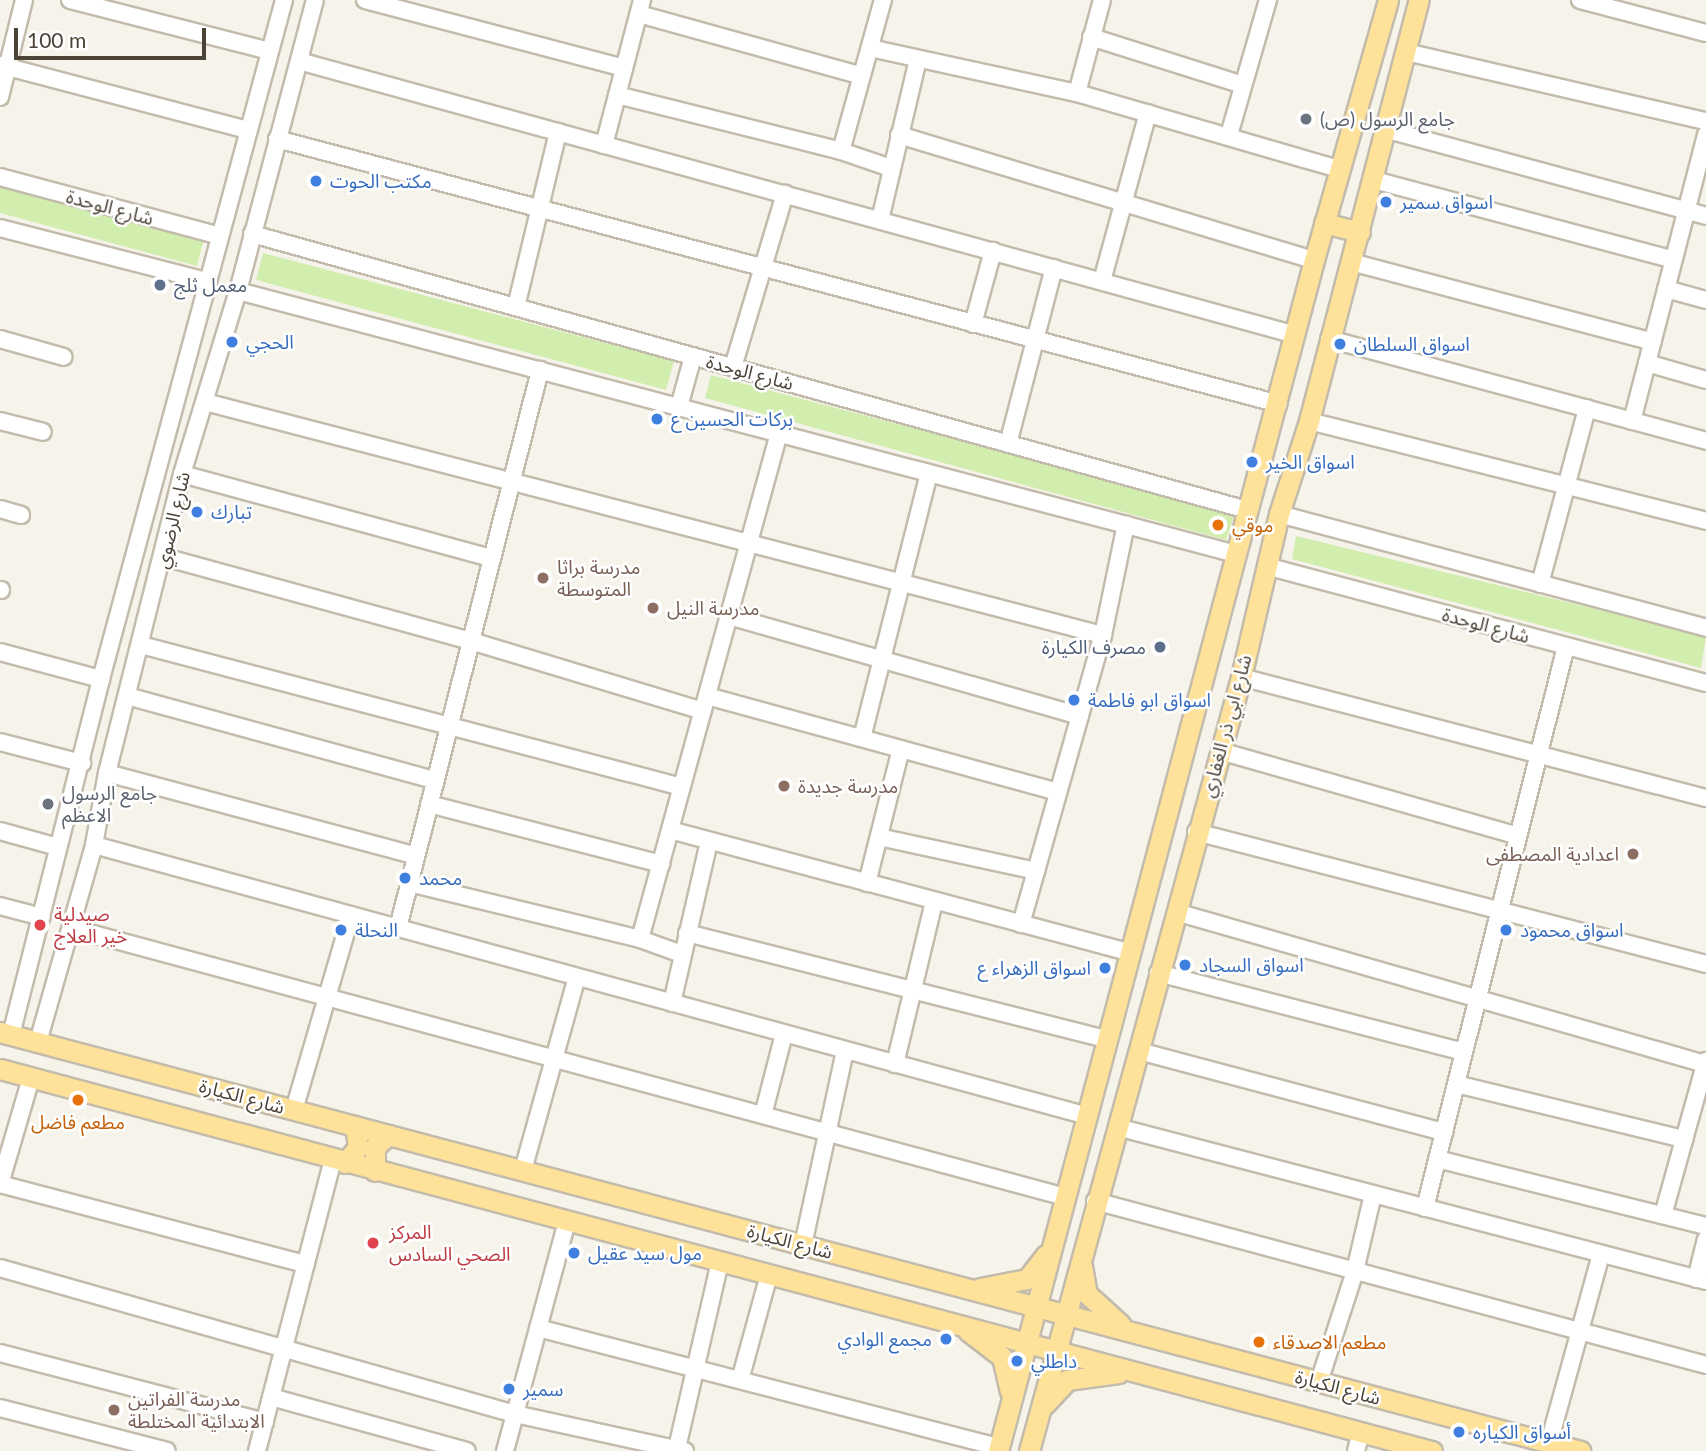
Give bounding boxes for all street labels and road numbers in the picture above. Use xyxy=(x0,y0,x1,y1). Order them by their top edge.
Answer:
street label: شارع الوحدة xyxy=(64,184,156,230)
street label: شارع الوحدة xyxy=(704,349,796,395)
street label: شارع الرضوي xyxy=(150,469,194,571)
street label: شارع الوحدة xyxy=(1440,602,1532,648)
street label: شارع ابي ذر الغفاري xyxy=(1196,652,1256,800)
street label: شارع الكيارة xyxy=(197,1074,287,1118)
street label: شارع الكيارة xyxy=(745,1219,835,1263)
street label: شارع الكيارة xyxy=(1293,1365,1383,1409)

